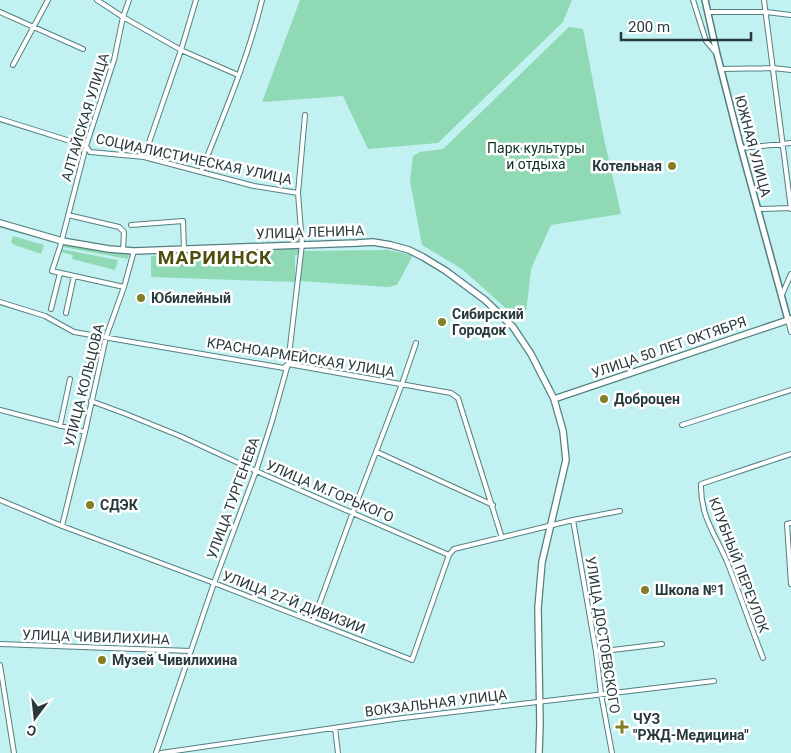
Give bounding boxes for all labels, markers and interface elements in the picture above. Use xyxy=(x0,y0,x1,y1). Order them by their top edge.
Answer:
scale bar xyxy=(621,10,751,42)
text: 200 m xyxy=(628,18,670,36)
street label: АЛТАЙСКАЯ УЛИЦА xyxy=(58,51,112,183)
street label: ЮЖНАЯ УЛИЦА xyxy=(732,93,774,199)
street label: СОЦИАЛИСТИЧЕСКАЯ УЛИЦА xyxy=(94,130,294,188)
park label: Парк культуры и отдыха xyxy=(487,140,585,172)
place label: Котельная xyxy=(592,158,662,174)
marker: Котельная xyxy=(666,160,678,172)
street label: УЛИЦА ЛЕНИНА xyxy=(256,222,364,242)
district label: МАРИИНСК xyxy=(158,246,272,269)
place label: Юбилейный xyxy=(151,290,231,306)
marker: Юбилейный xyxy=(135,292,147,304)
place label: Сибирский Городок xyxy=(452,306,524,338)
street label: УЛИЦА 50 ЛЕТ ОКТЯБРЯ xyxy=(590,313,748,381)
marker: Сибирский Городок xyxy=(436,316,448,328)
street label: УЛИЦА КОЛЬЦОВА xyxy=(61,322,107,448)
street label: КРАСНОАРМЕЙСКАЯ УЛИЦА xyxy=(206,334,396,380)
place label: Доброцен xyxy=(614,391,680,407)
marker: Доброцен xyxy=(598,393,610,405)
street label: УЛИЦА ТУРГЕНЕВА xyxy=(203,435,263,561)
street label: УЛИЦА М.ГОРЬКОГО xyxy=(264,457,396,525)
street label: КЛУБНЫЙ ПЕРЕУЛОК xyxy=(706,495,772,635)
place label: СДЭК xyxy=(100,497,139,513)
marker: СДЭК xyxy=(84,499,96,511)
street label: УЛИЦА ДОСТОЕВСКОГО xyxy=(583,555,623,715)
street label: УЛИЦА 27-Й ДИВИЗИИ xyxy=(220,567,368,637)
place label: Школа №1 xyxy=(655,582,725,598)
marker: Школа №1 xyxy=(639,584,651,596)
street label: УЛИЦА ЧИВИЛИХИНА xyxy=(22,626,170,648)
place label: Музей Чивилихина xyxy=(112,652,238,668)
marker: Музей Чивилихина xyxy=(96,654,108,666)
street label: ВОКЗАЛЬНАЯ УЛИЦА xyxy=(364,686,508,720)
north arrow xyxy=(10,693,60,743)
place label: ЧУЗ "РЖД-Медицина" xyxy=(633,711,749,743)
marker: ЧУЗ "РЖД-Медицина" xyxy=(615,720,629,734)
text: С xyxy=(25,722,38,739)

